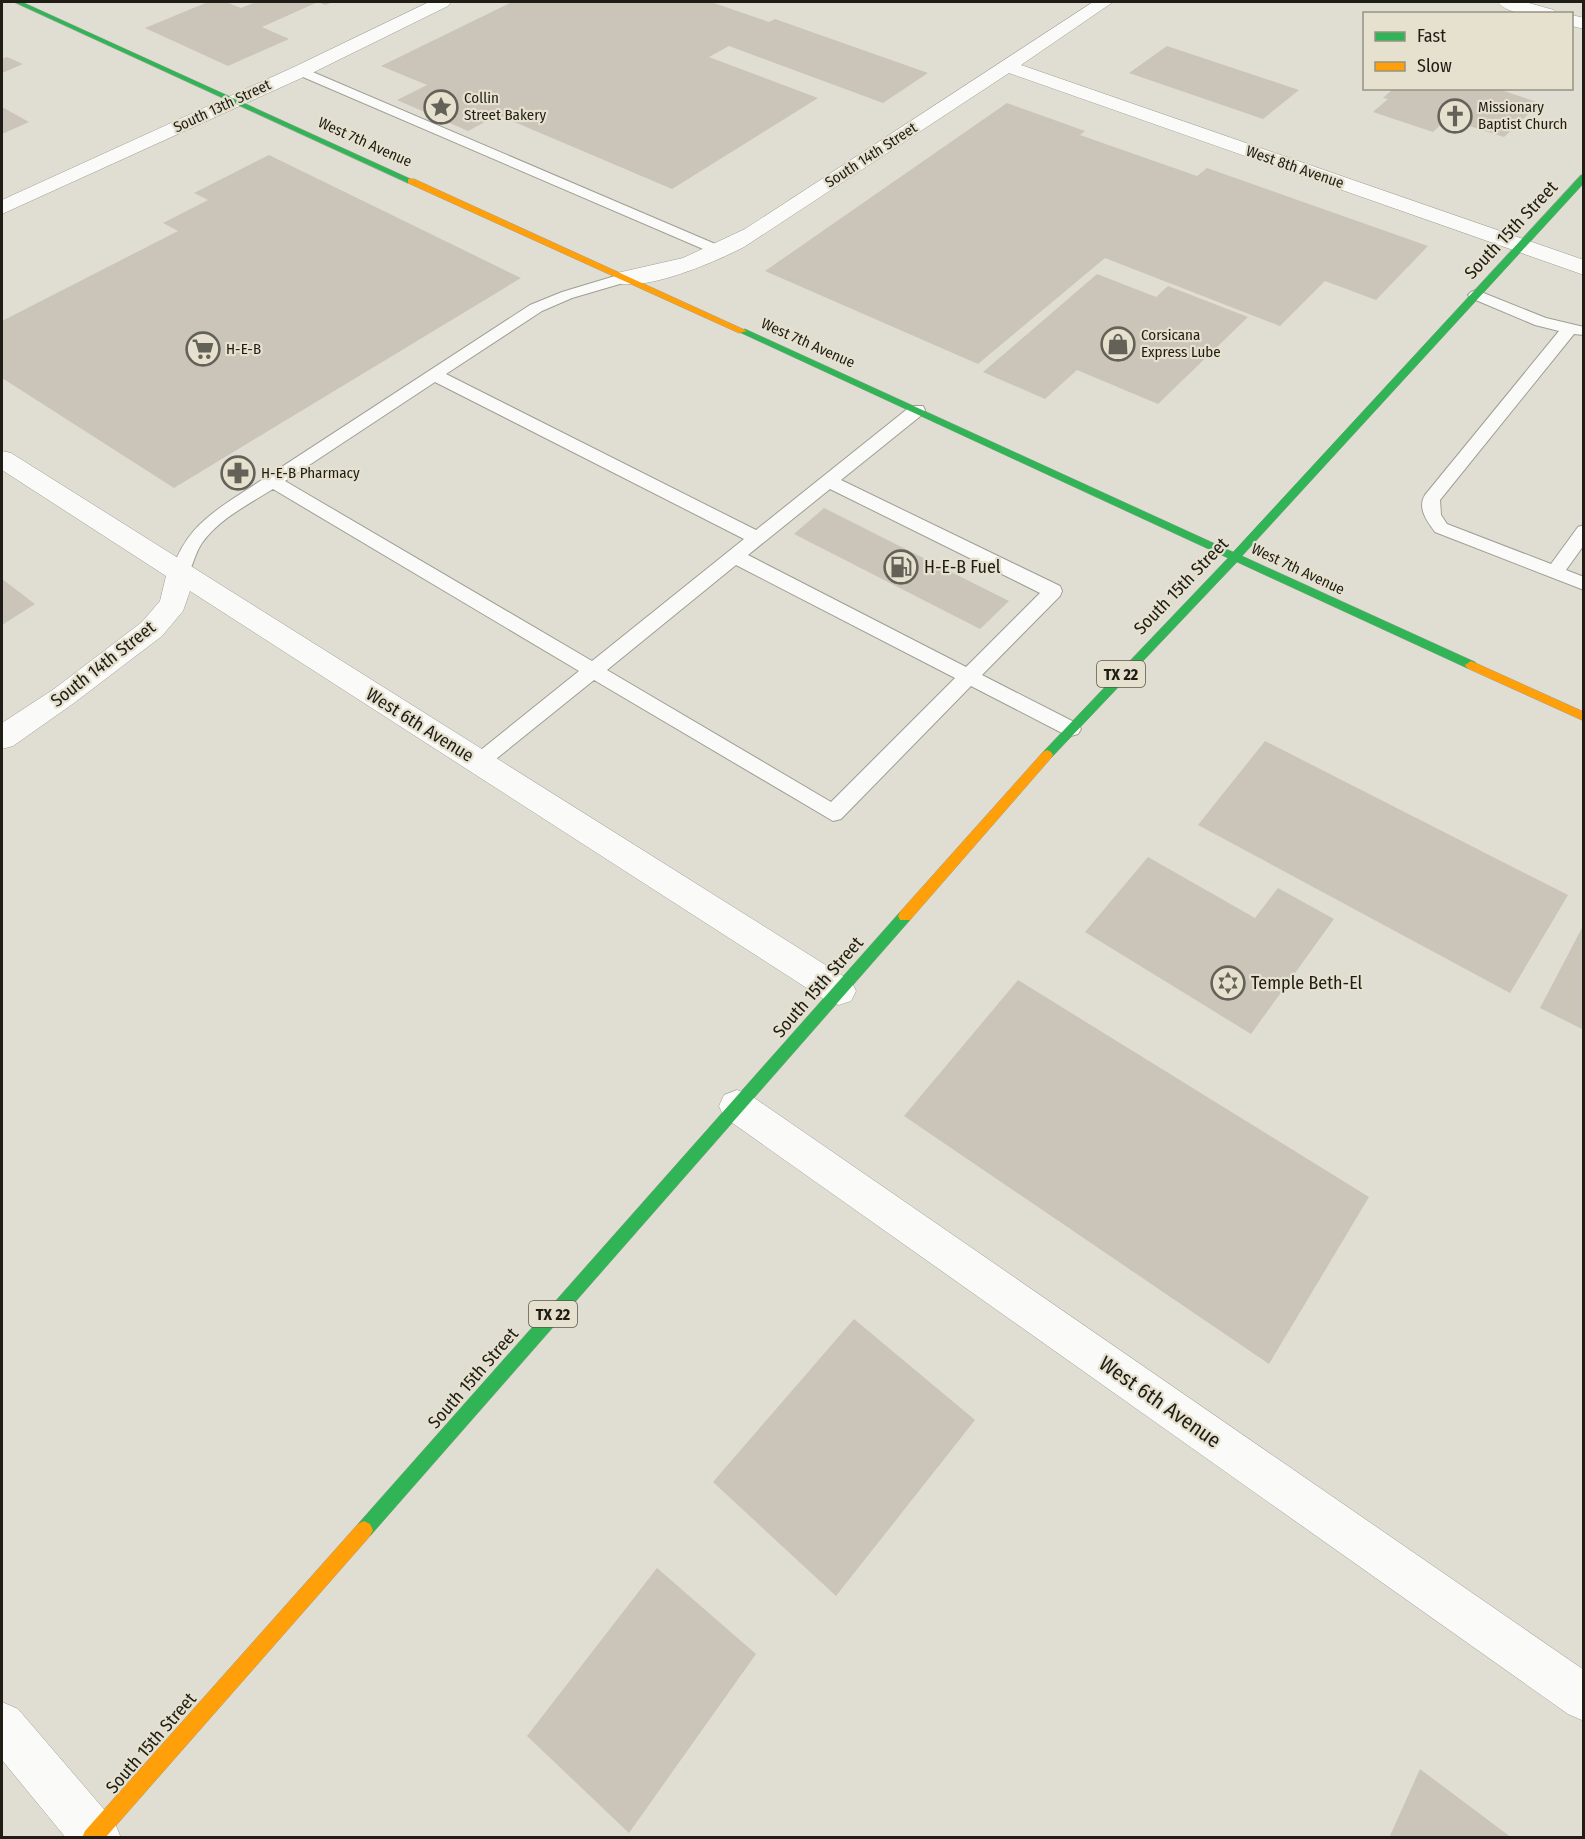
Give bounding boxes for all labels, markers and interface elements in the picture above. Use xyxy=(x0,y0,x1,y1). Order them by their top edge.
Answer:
legend xyxy=(1363,12,1573,90)
text: Fast xyxy=(1417,25,1446,47)
text: Slow xyxy=(1417,55,1452,77)
street label: South 13th Street xyxy=(170,76,274,136)
place icon: Collin Street Bakery xyxy=(423,89,459,125)
place label: Collin Street Bakery xyxy=(464,89,546,124)
church icon: Missionary Baptist Church xyxy=(1437,98,1473,134)
place label: Missionary Baptist Church xyxy=(1478,98,1567,133)
street label: West 7th Avenue xyxy=(315,113,415,171)
street label: South 14th Street xyxy=(822,119,920,191)
street label: West 8th Avenue xyxy=(1244,142,1346,192)
street label: South 15th Street xyxy=(1460,176,1562,284)
street label: West 7th Avenue xyxy=(758,314,858,372)
shop icon: Corsicana Express Lube xyxy=(1100,326,1136,362)
place label: Corsicana Express Lube xyxy=(1141,326,1221,361)
supermarket icon: H-E-B xyxy=(185,331,221,367)
place label: H-E-B xyxy=(226,340,261,358)
pharmacy icon: H-E-B Pharmacy xyxy=(220,455,256,491)
place label: H-E-B Pharmacy xyxy=(261,464,360,482)
street label: South 15th Street xyxy=(1129,533,1233,639)
street label: West 7th Avenue xyxy=(1249,540,1347,598)
fuel station icon: H-E-B Fuel xyxy=(883,549,919,585)
place label: H-E-B Fuel xyxy=(924,556,1001,578)
street label: South 14th Street xyxy=(46,616,160,712)
road number: TX 22 xyxy=(1097,661,1145,687)
street label: West 6th Avenue xyxy=(362,683,478,767)
street label: South 15th Street xyxy=(768,932,868,1042)
synagogue icon: Temple Beth-El xyxy=(1210,965,1246,1001)
place label: Temple Beth-El xyxy=(1251,972,1363,994)
road number: TX 22 xyxy=(529,1301,577,1327)
street label: South 15th Street xyxy=(423,1323,523,1433)
street label: West 6th Avenue xyxy=(1094,1350,1226,1454)
street label: South 15th Street xyxy=(101,1688,201,1798)

